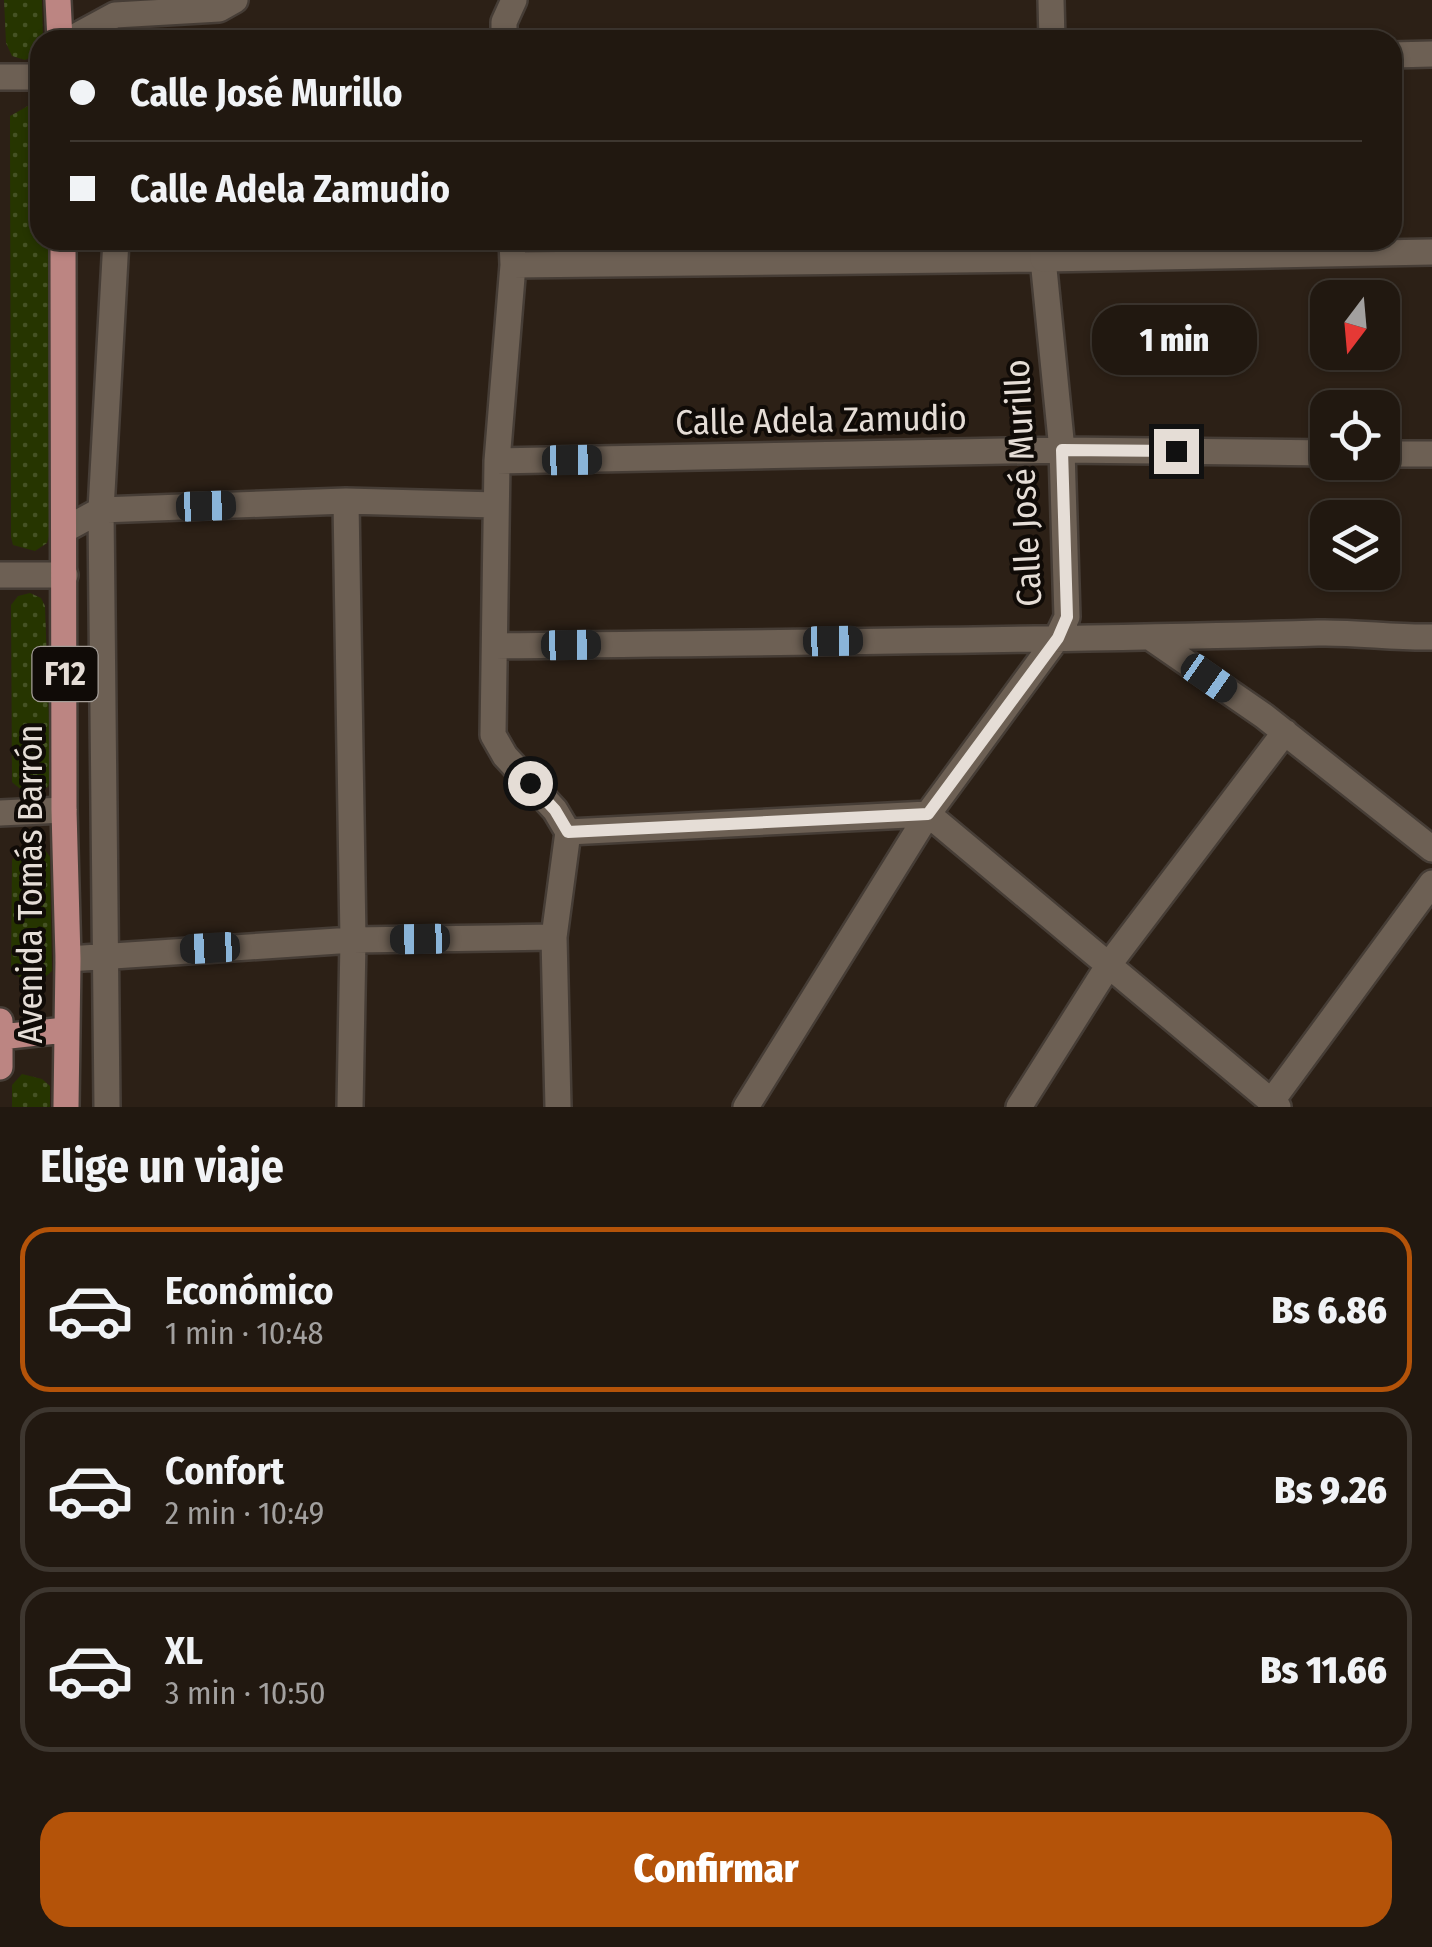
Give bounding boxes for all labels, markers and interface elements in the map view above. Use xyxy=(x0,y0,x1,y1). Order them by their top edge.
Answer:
text: Calle José Murillo xyxy=(130,70,403,116)
text: Calle Adela Zamudio xyxy=(130,166,450,212)
north arrow xyxy=(1310,280,1400,370)
map controls xyxy=(1310,280,1400,590)
callout: 1 min xyxy=(1094,306,1258,376)
text: 1 min xyxy=(1140,321,1209,359)
street label: Calle José Murillo xyxy=(996,358,1050,608)
button: locate xyxy=(1310,390,1400,480)
street label: Calle Adela Zamudio xyxy=(675,396,967,444)
route end xyxy=(1154,429,1199,474)
car xyxy=(542,444,602,476)
car xyxy=(175,490,237,522)
button: layers xyxy=(1310,500,1400,590)
car xyxy=(803,625,863,657)
car xyxy=(541,629,601,661)
road number: F12 xyxy=(32,647,98,701)
car xyxy=(1176,649,1242,707)
street label: Avenida Tomás Barrón xyxy=(9,725,51,1043)
route start xyxy=(508,761,553,806)
car xyxy=(390,923,450,955)
car xyxy=(179,931,241,965)
text: Elige un viaje xyxy=(40,1140,284,1194)
icon: car xyxy=(45,1265,135,1355)
text: Económico xyxy=(165,1268,334,1314)
text: Bs 6.86 xyxy=(1272,1287,1387,1333)
text: 1 min · 10:48 xyxy=(165,1314,324,1352)
icon: car xyxy=(45,1445,135,1535)
text: Confort xyxy=(165,1448,284,1494)
text: Bs 9.26 xyxy=(1274,1467,1387,1513)
text: 2 min · 10:49 xyxy=(165,1494,324,1532)
icon: car xyxy=(45,1625,135,1715)
text: XL xyxy=(165,1628,203,1674)
text: Bs 11.66 xyxy=(1260,1647,1387,1693)
text: 3 min · 10:50 xyxy=(165,1674,326,1712)
button: Confirmar xyxy=(40,1812,1392,1927)

